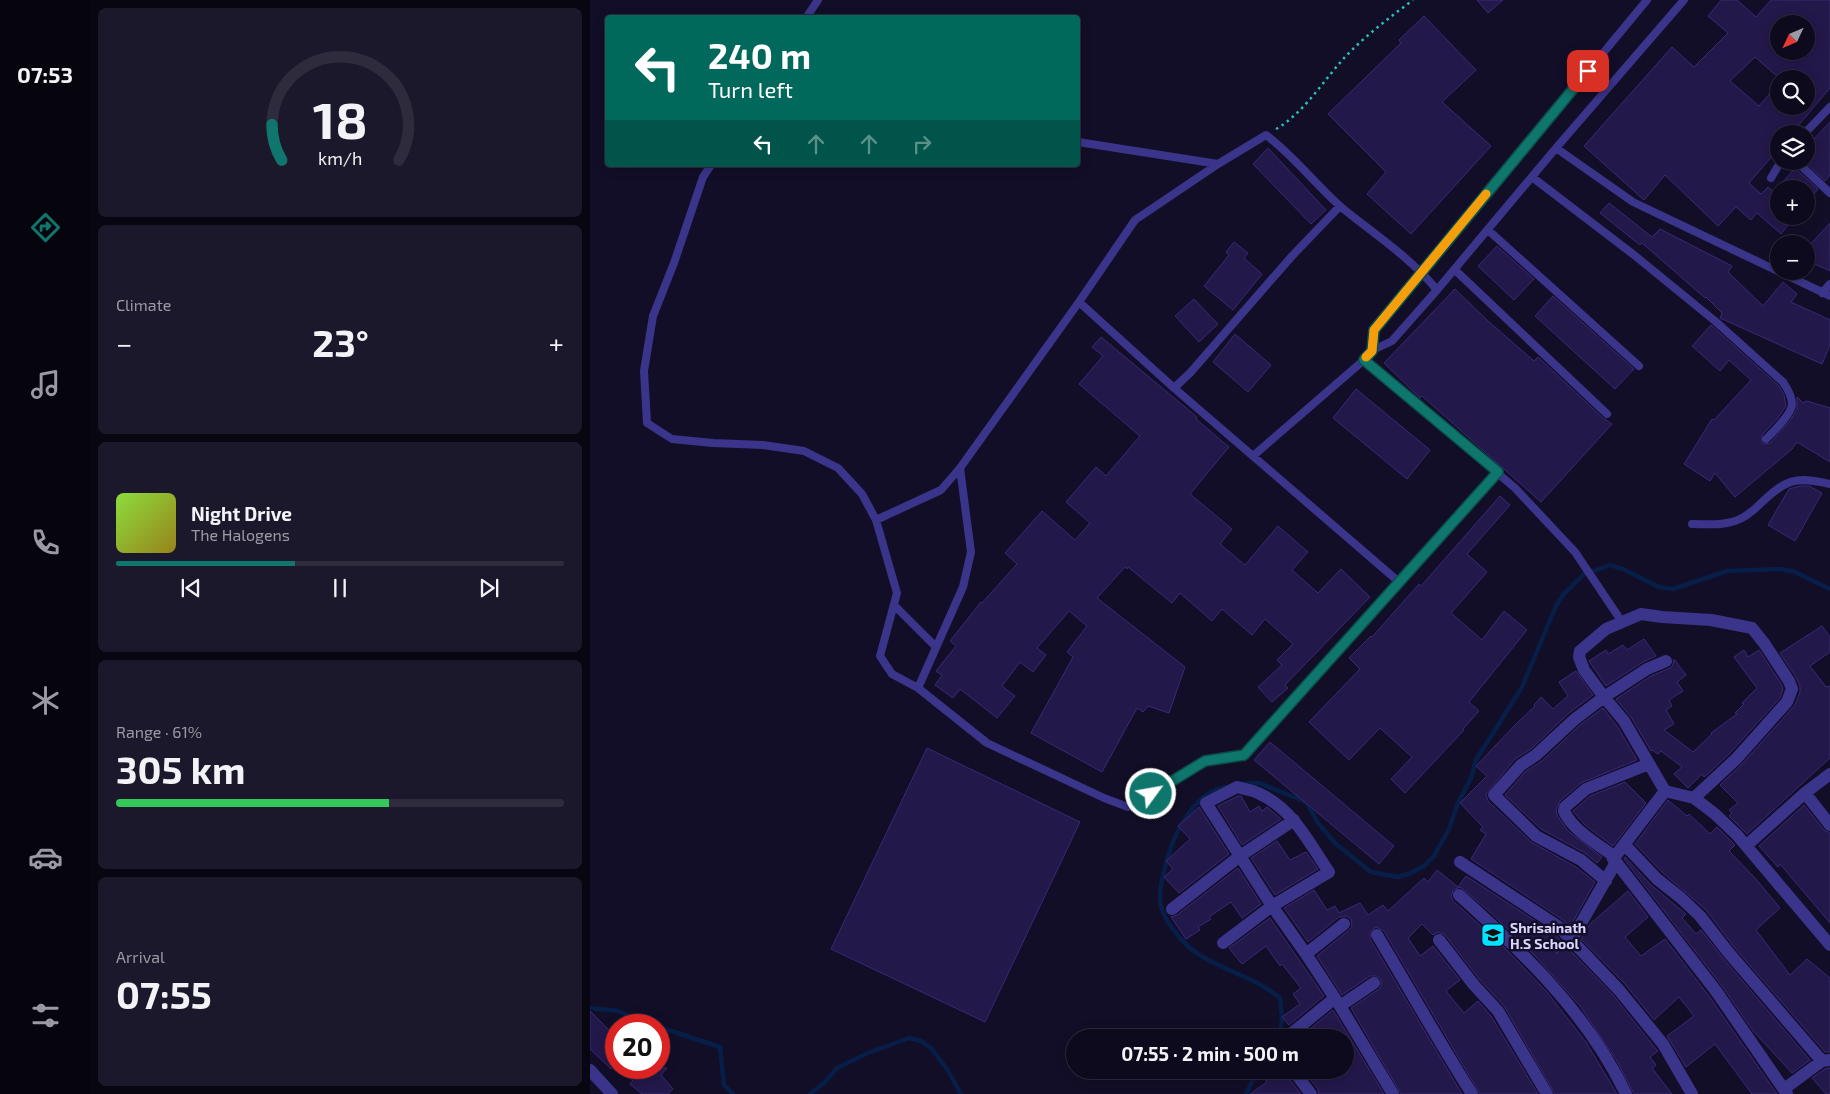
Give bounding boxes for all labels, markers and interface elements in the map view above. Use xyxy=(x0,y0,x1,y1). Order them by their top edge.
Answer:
north arrow xyxy=(1770,15,1815,60)
map controls xyxy=(1770,15,1815,280)
text: 240 m xyxy=(708,34,811,76)
icon: left xyxy=(625,35,690,100)
pin xyxy=(1567,50,1609,92)
icon: arrive xyxy=(1574,57,1602,85)
text: 07:53 xyxy=(17,61,73,87)
button: search xyxy=(1770,70,1815,115)
text: Turn left xyxy=(708,76,793,102)
text: 18 xyxy=(313,87,367,149)
button: layers xyxy=(1770,125,1815,170)
icon: left xyxy=(749,130,777,158)
icon: ahead xyxy=(802,130,830,158)
icon: ahead xyxy=(855,130,883,158)
icon: right xyxy=(908,130,936,158)
text: km/h xyxy=(318,147,362,169)
button: + xyxy=(1770,180,1815,225)
icon: directions xyxy=(28,210,63,245)
button: − xyxy=(1770,235,1815,280)
text: Climate xyxy=(116,295,171,314)
text: 23° xyxy=(312,319,369,365)
text: − xyxy=(116,326,132,360)
text: + xyxy=(549,326,564,360)
icon: music xyxy=(28,367,63,402)
text: Night Drive xyxy=(191,502,292,525)
icon: phone xyxy=(28,525,63,560)
text: The Halogens xyxy=(191,525,290,544)
icon: previous xyxy=(177,574,205,602)
icon: pause xyxy=(326,574,354,602)
icon: next xyxy=(475,574,503,602)
icon: climate xyxy=(28,683,63,718)
text: Range · 61% xyxy=(116,722,202,741)
text: 305 km xyxy=(116,746,245,792)
position arrow xyxy=(1124,767,1176,819)
icon: car xyxy=(28,840,63,875)
place label: Shrisainath H.S School xyxy=(1510,919,1586,952)
school or university icon: Shrisainath H.S School xyxy=(1480,922,1506,948)
text: Arrival xyxy=(116,947,165,966)
text: 07:55 xyxy=(116,971,212,1017)
icon: filters xyxy=(28,998,63,1033)
speed limit sign: 20 xyxy=(605,1014,670,1079)
text: 07:55 · 2 min · 500 m xyxy=(1121,1042,1299,1065)

